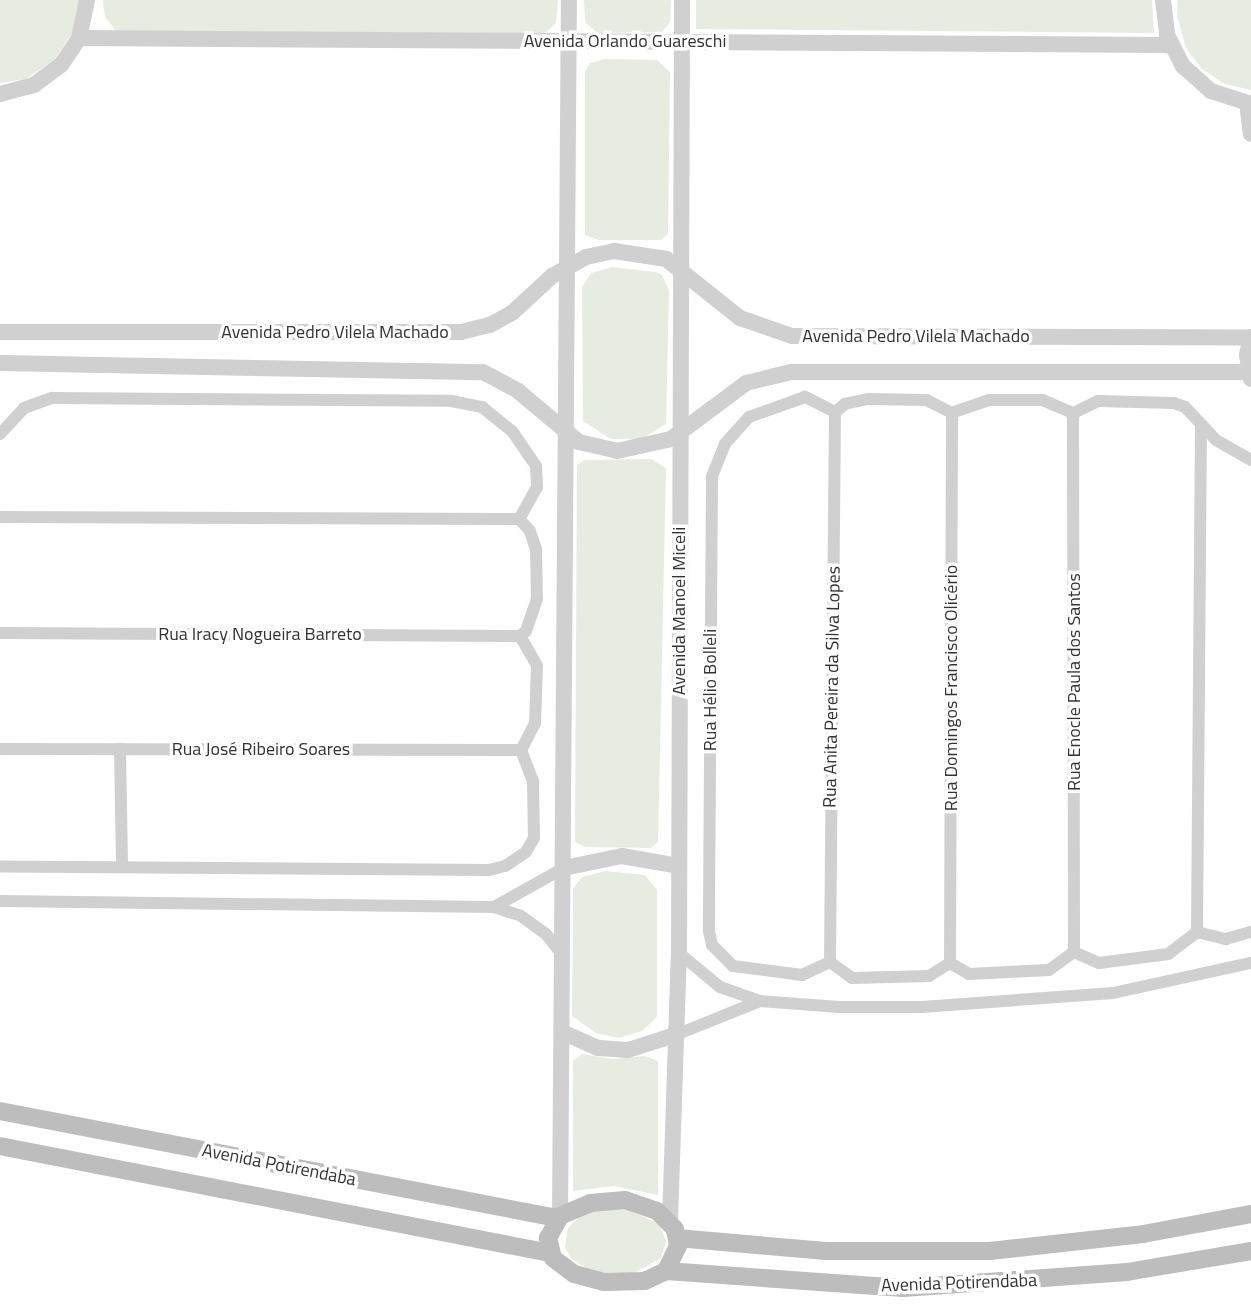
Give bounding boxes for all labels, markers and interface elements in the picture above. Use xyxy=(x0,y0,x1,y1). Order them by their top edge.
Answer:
street label: Avenida Orlando Guareschi xyxy=(524,30,726,52)
street label: Avenida Pedro Vilela Machado xyxy=(221,321,449,343)
street label: Avenida Pedro Vilela Machado xyxy=(802,325,1030,347)
street label: Avenida Manoel Miceli xyxy=(668,527,690,695)
street label: Rua Domingos Francisco Olicério xyxy=(940,565,962,811)
street label: Rua Anita Pereira da Silva Lopes xyxy=(819,566,845,808)
street label: Rua Enocle Paula dos Santos xyxy=(1063,573,1085,791)
street label: Rua Iracy Nogueira Barreto xyxy=(158,623,362,645)
street label: Rua Hélio Bolleli xyxy=(699,629,721,751)
street label: Rua José Ribeiro Soares xyxy=(172,738,350,760)
street label: Avenida Potirendaba xyxy=(200,1139,358,1191)
street label: Avenida Potirendaba xyxy=(881,1269,1037,1297)

